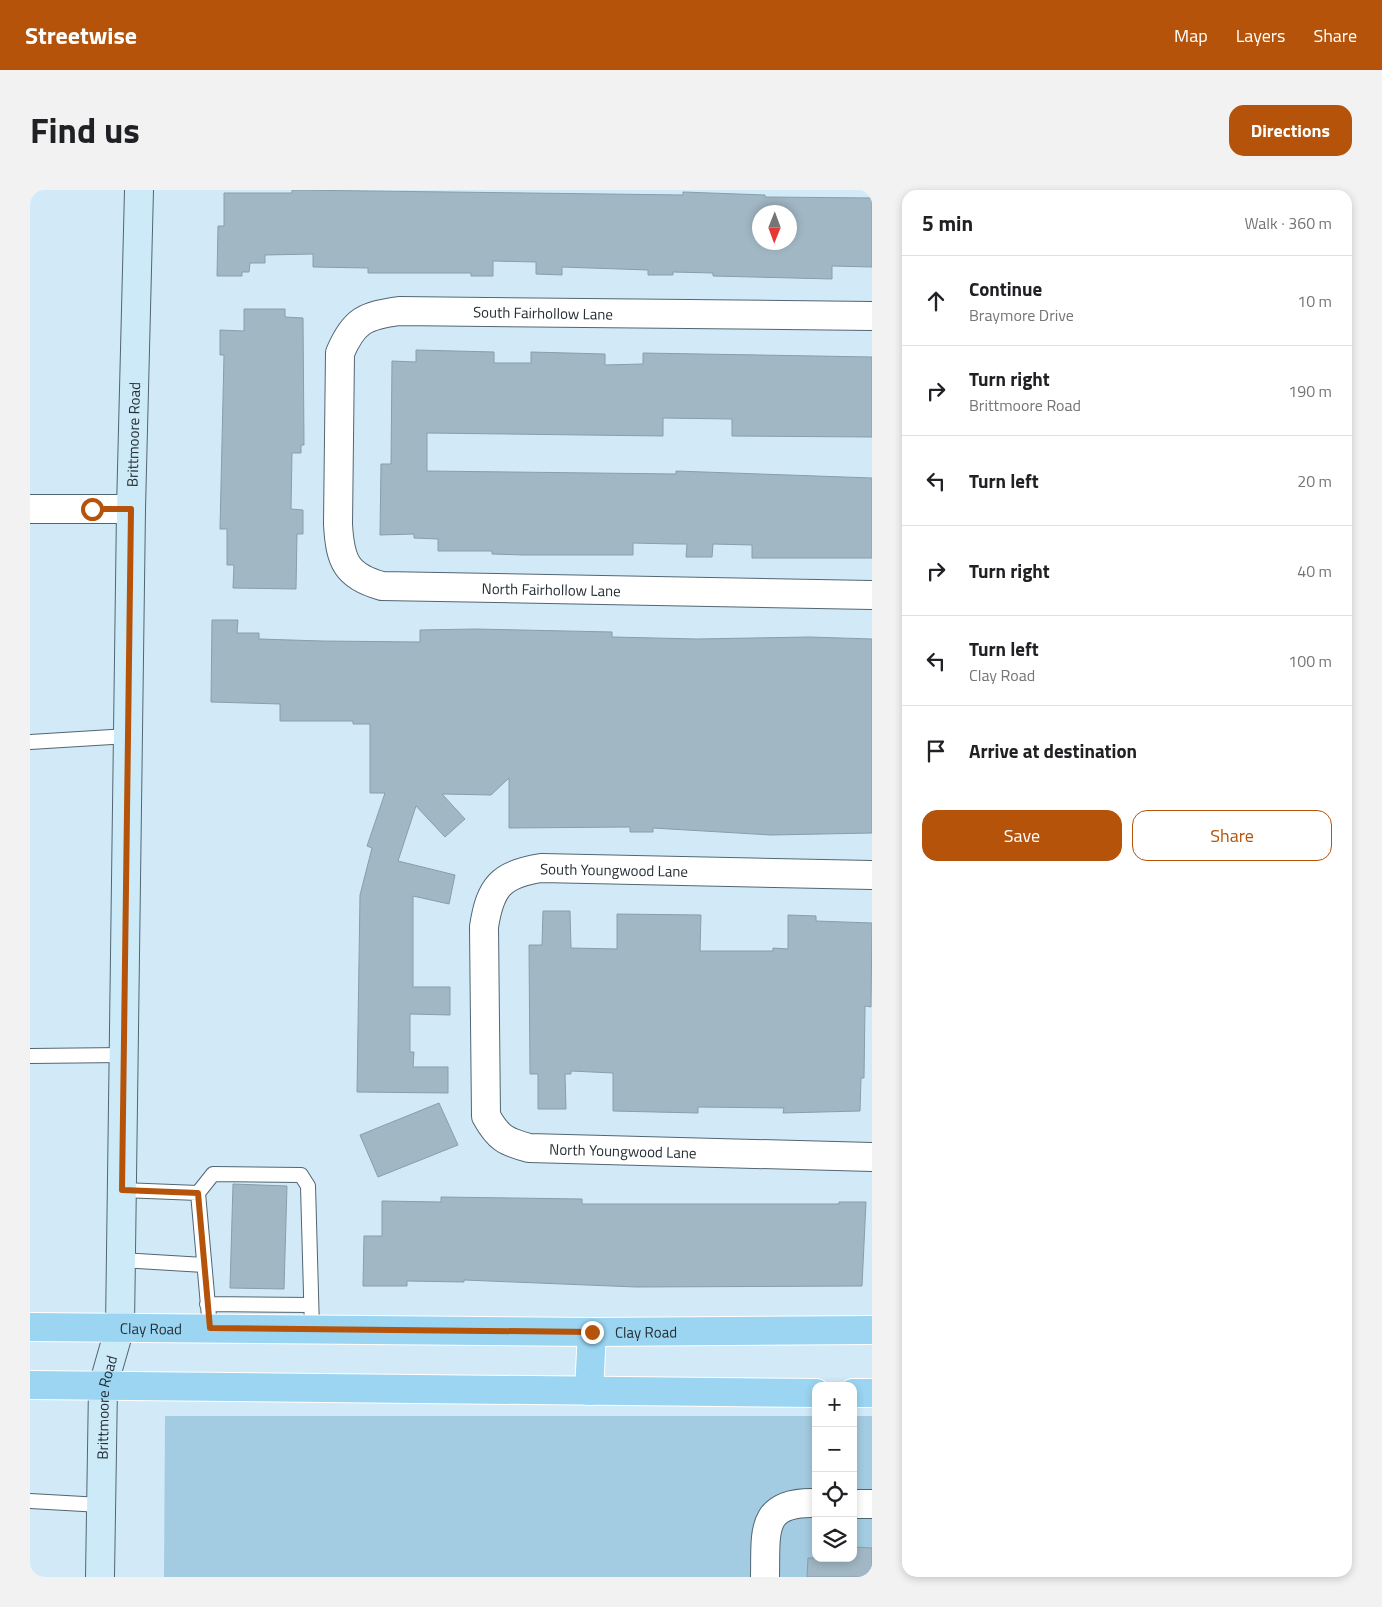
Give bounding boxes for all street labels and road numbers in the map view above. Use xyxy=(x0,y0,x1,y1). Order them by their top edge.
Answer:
street label: South Fairhollow Lane xyxy=(473,300,613,326)
street label: Brittmoore Road xyxy=(120,382,146,487)
street label: North Fairhollow Lane xyxy=(481,576,621,602)
street label: South Youngwood Lane xyxy=(540,857,688,883)
street label: North Youngwood Lane xyxy=(549,1137,697,1164)
street label: Clay Road xyxy=(120,1316,182,1340)
street label: Clay Road xyxy=(615,1320,677,1343)
street label: Brittmoore Road xyxy=(90,1353,123,1460)

